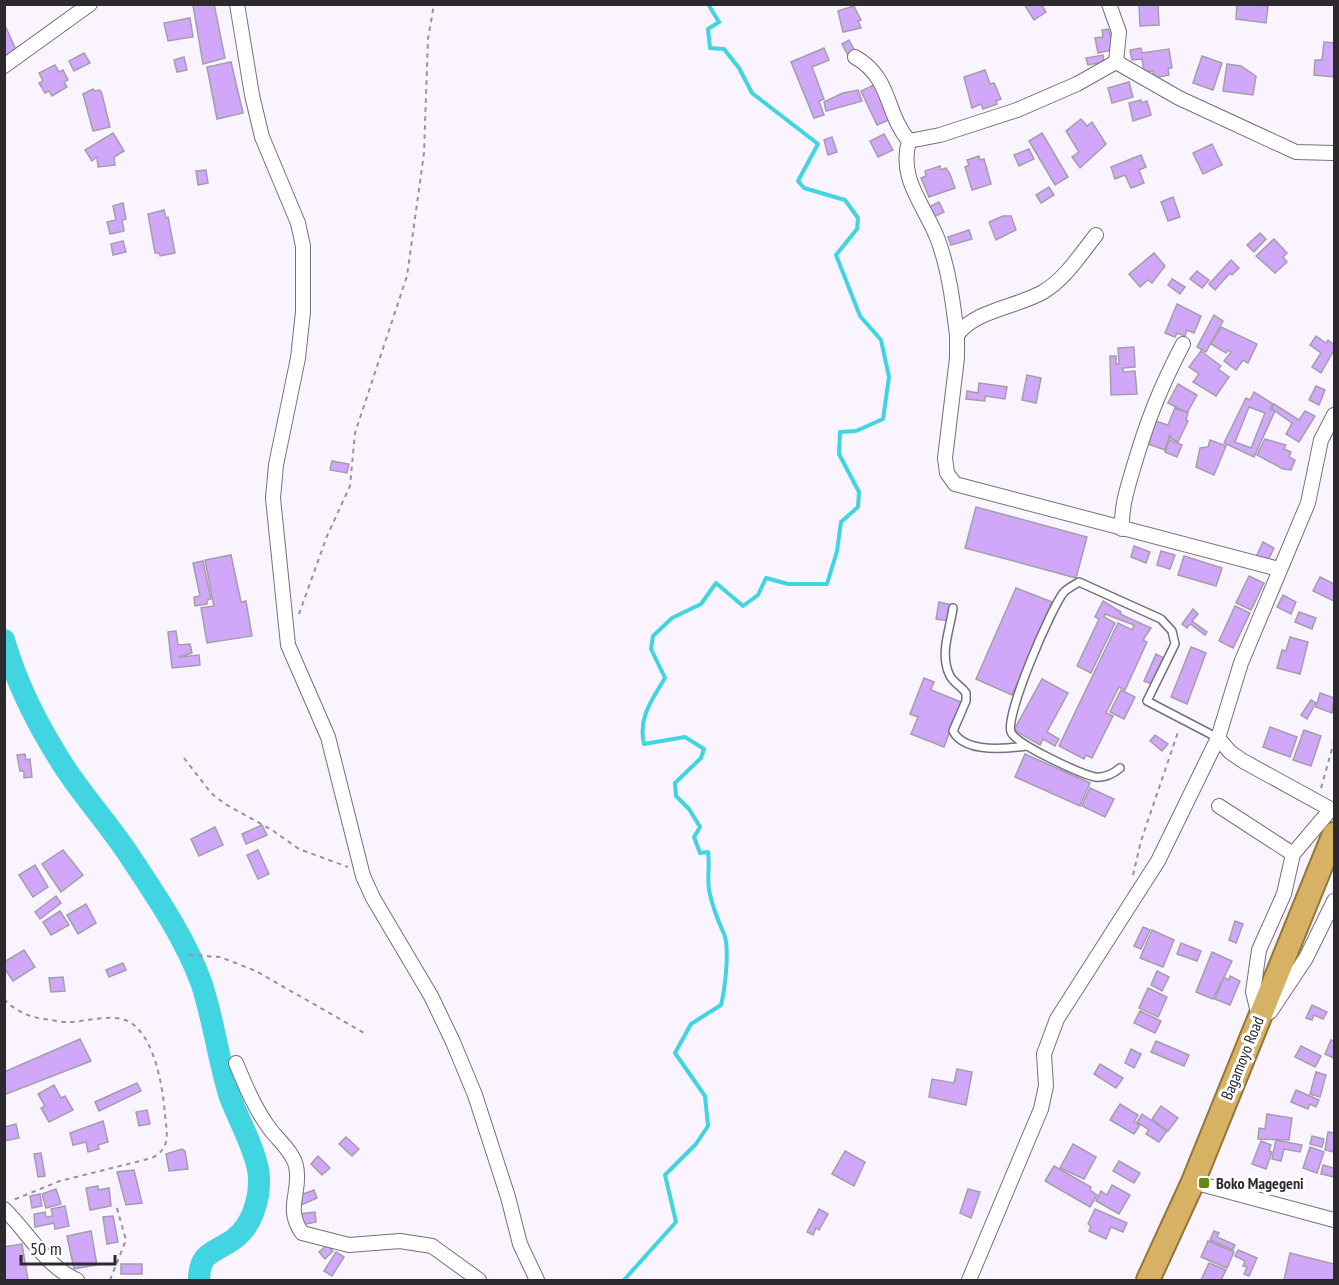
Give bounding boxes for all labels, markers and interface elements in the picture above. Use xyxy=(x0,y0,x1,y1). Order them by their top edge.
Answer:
street label: Bagamoyo Road xyxy=(1216,1013,1268,1103)
place label: Boko Magegeni xyxy=(1216,1173,1304,1193)
marker: Boko Magegeni xyxy=(1197,1176,1211,1190)
scale bar xyxy=(21,1228,116,1266)
text: 50 m xyxy=(30,1237,62,1260)

